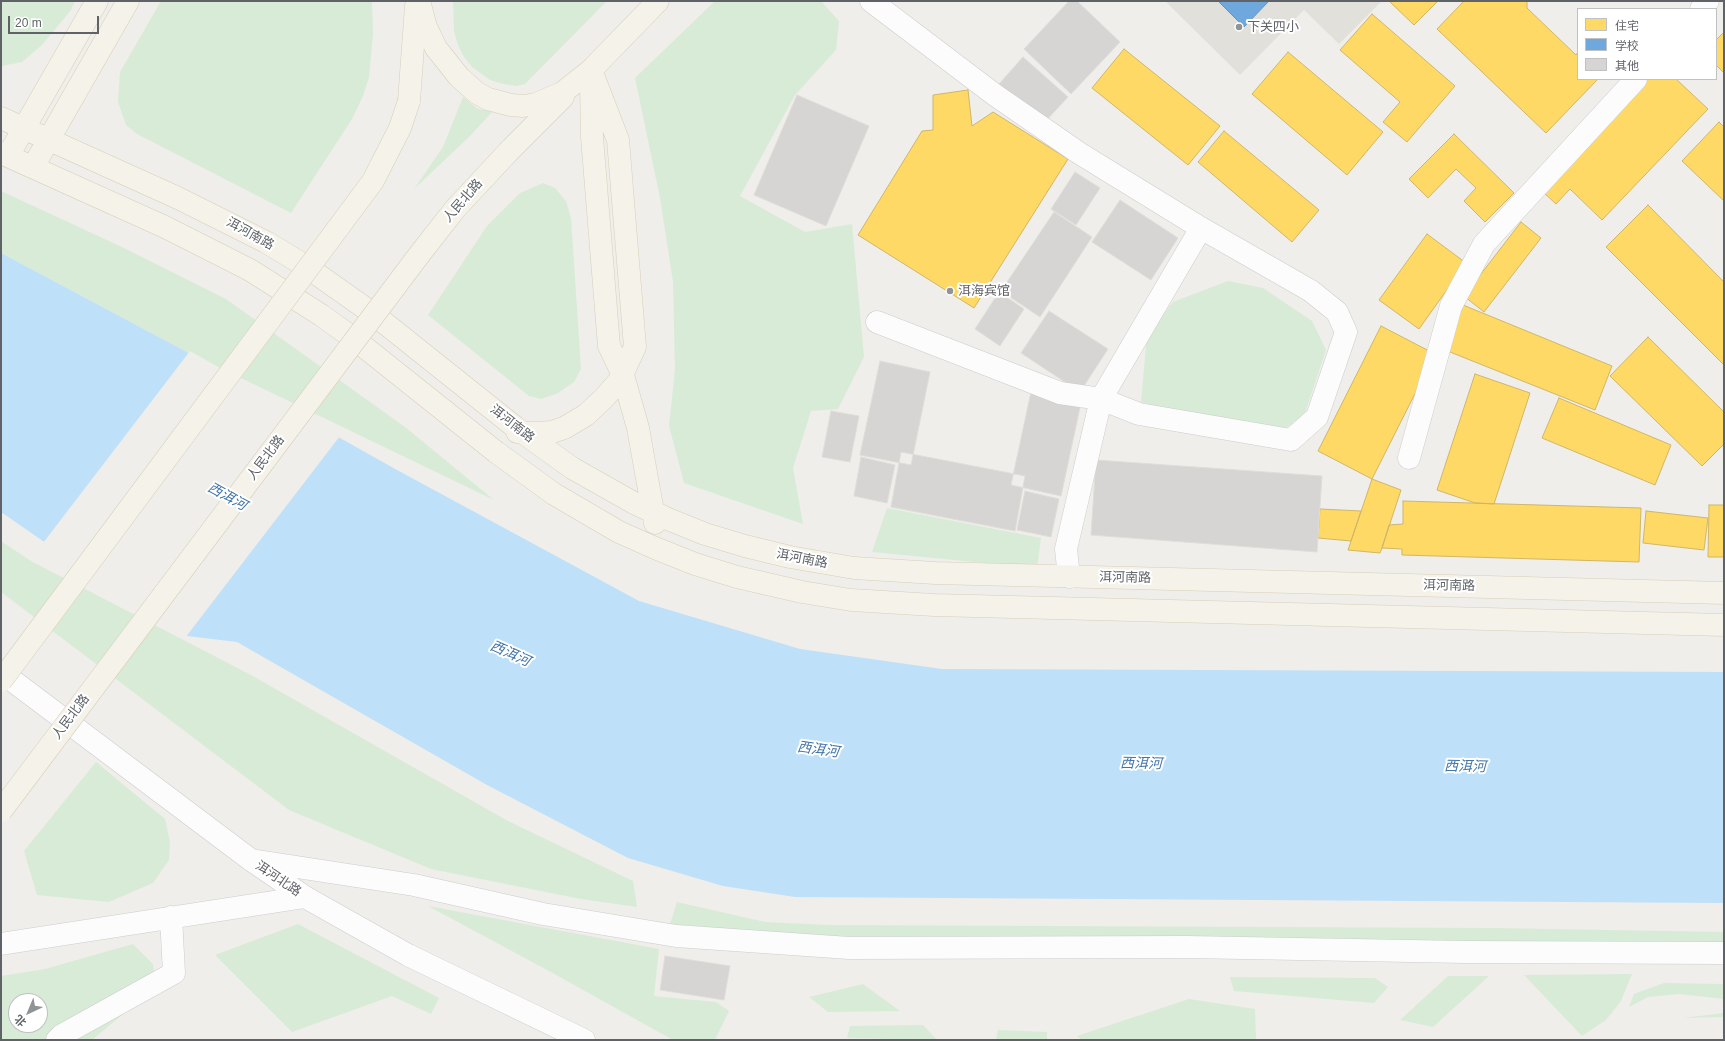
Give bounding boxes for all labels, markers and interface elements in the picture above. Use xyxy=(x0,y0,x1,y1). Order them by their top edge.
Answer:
scale bar xyxy=(10,8,101,34)
legend xyxy=(1577,8,1717,80)
text: 20 m xyxy=(15,16,42,30)
place label: 下关四小 xyxy=(1247,19,1299,35)
text: 住宅 xyxy=(1615,19,1639,33)
marker: 下关四小 xyxy=(1234,22,1244,32)
text: 学校 xyxy=(1615,39,1639,53)
text: 其他 xyxy=(1615,59,1639,73)
street label: 人民北路 xyxy=(440,176,486,226)
street label: 洱河南路 xyxy=(223,215,277,253)
place label: 洱海宾馆 xyxy=(958,283,1010,299)
marker: 洱海宾馆 xyxy=(945,286,955,296)
street label: 洱河南路 xyxy=(487,402,537,446)
street label: 人民北路 xyxy=(244,433,288,483)
water label: 西洱河 xyxy=(205,479,249,515)
street label: 洱河南路 xyxy=(775,546,829,572)
street label: 洱河南路 xyxy=(1099,570,1151,586)
street label: 洱河南路 xyxy=(1423,578,1475,594)
water label: 西洱河 xyxy=(487,638,533,670)
street label: 人民北路 xyxy=(49,692,93,742)
water label: 西洱河 xyxy=(796,739,840,761)
water label: 西洱河 xyxy=(1120,755,1162,773)
water label: 西洱河 xyxy=(1444,758,1486,776)
street label: 洱河北路 xyxy=(252,858,304,900)
north arrow xyxy=(8,993,48,1033)
text: 北 xyxy=(12,1013,28,1029)

